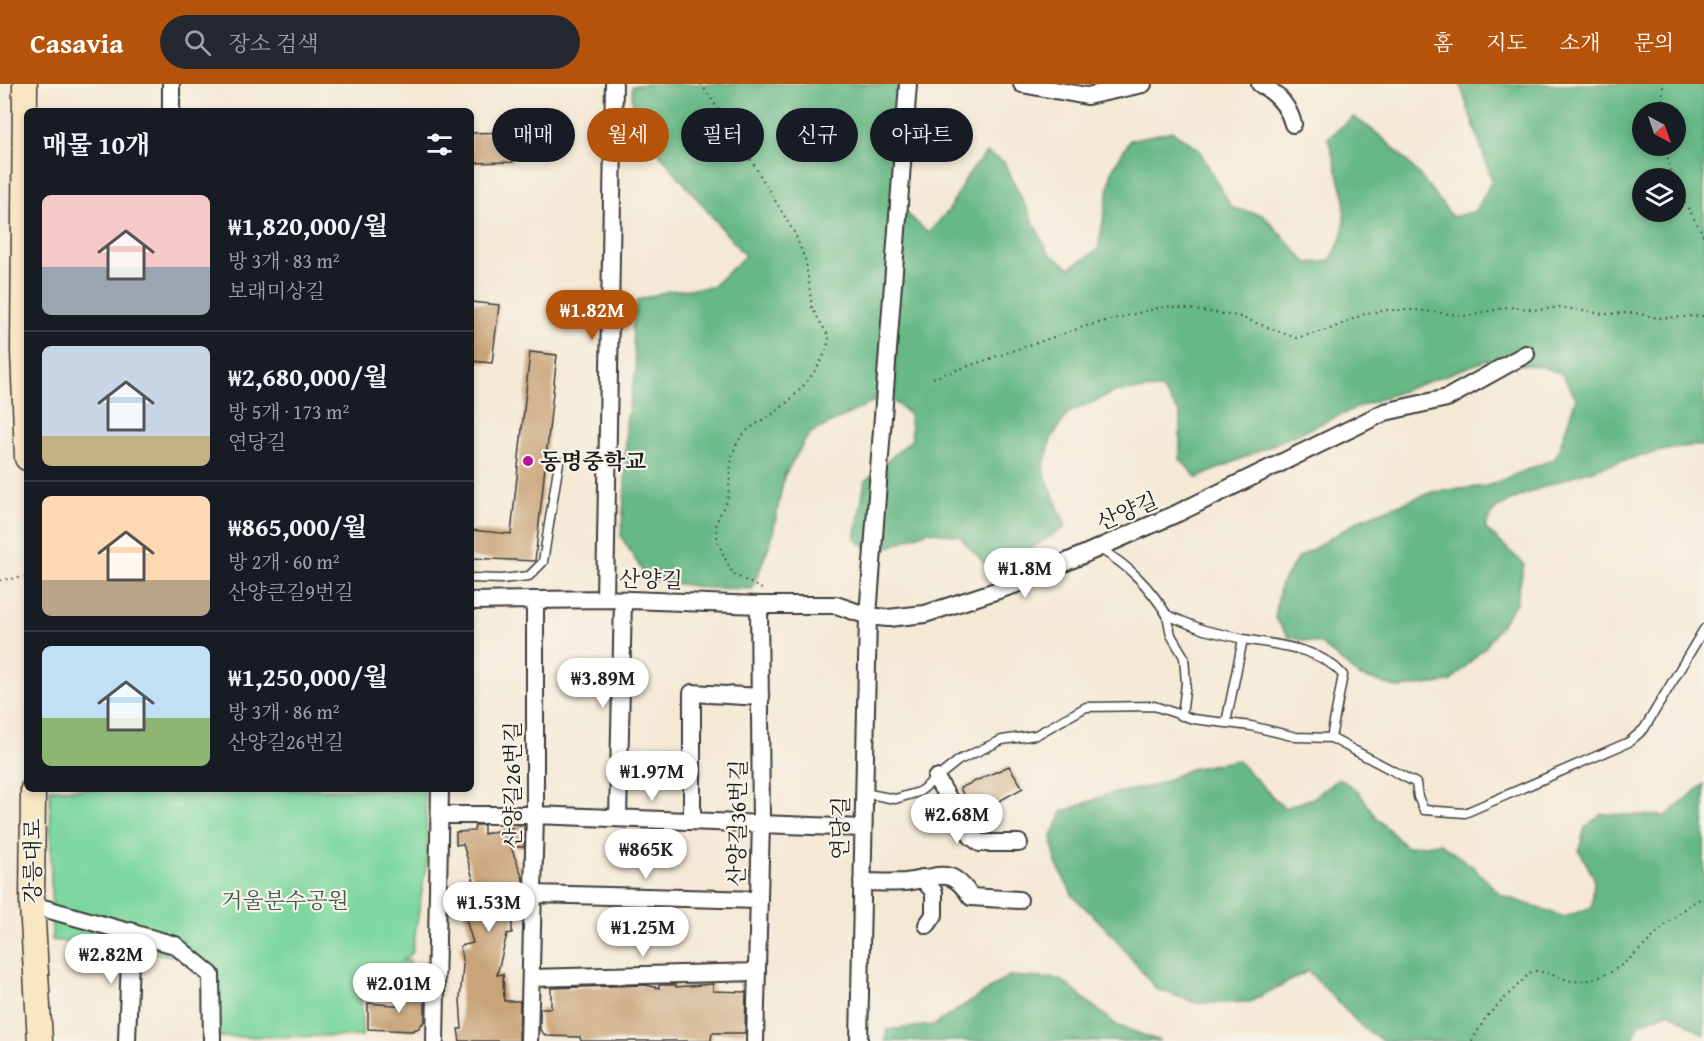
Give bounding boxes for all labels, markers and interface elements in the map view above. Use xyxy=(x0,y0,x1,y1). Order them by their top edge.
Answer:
search box xyxy=(160,15,580,69)
text: Casavia xyxy=(30,22,124,63)
icon: search xyxy=(181,26,214,59)
text: 장소 검색 xyxy=(229,27,318,59)
text: 홈 xyxy=(1433,27,1453,58)
text: 지도 xyxy=(1486,27,1527,58)
text: 소개 xyxy=(1560,27,1600,58)
text: 문의 xyxy=(1633,27,1674,58)
north arrow xyxy=(1632,102,1686,156)
map controls xyxy=(1632,102,1686,222)
chip: 매매 xyxy=(492,108,575,162)
chip: 월세 xyxy=(587,108,669,162)
chip: 필터 xyxy=(681,108,764,162)
chip: 신규 xyxy=(776,108,858,162)
chip: 아파트 xyxy=(870,108,973,162)
text: 매물 10개 xyxy=(42,125,150,164)
icon: filters xyxy=(423,128,456,161)
button: layers xyxy=(1632,168,1686,222)
text: ₩1,820,000/월 xyxy=(228,206,388,245)
icon: home xyxy=(90,219,162,291)
text: 방 3개 · 83 m² xyxy=(228,246,340,275)
text: 보래미상길 xyxy=(228,276,325,305)
pin: ₩1.82M xyxy=(543,290,641,341)
text: ₩1.82M xyxy=(560,295,624,324)
text: ₩2,680,000/월 xyxy=(228,357,388,396)
icon: home xyxy=(90,370,162,442)
text: 방 5개 · 173 m² xyxy=(228,397,349,426)
text: 연당길 xyxy=(228,427,286,456)
place label: 동명중학교 xyxy=(540,445,646,477)
marker: 동명중학교 xyxy=(521,454,535,468)
street label: 산양길 xyxy=(1091,484,1163,538)
text: ₩865,000/월 xyxy=(228,507,367,546)
icon: home xyxy=(90,520,162,592)
text: 방 2개 · 60 m² xyxy=(228,547,340,576)
pin: ₩1.8M xyxy=(983,548,1067,599)
text: ₩1.8M xyxy=(998,553,1052,582)
street label: 산양길 xyxy=(619,562,683,596)
text: 산양큰길9번길 xyxy=(228,577,354,606)
text: ₩1,250,000/월 xyxy=(228,657,388,696)
pin: ₩3.89M xyxy=(554,658,652,709)
text: ₩3.89M xyxy=(571,663,635,692)
icon: home xyxy=(90,670,162,742)
text: 방 3개 · 86 m² xyxy=(228,697,340,726)
street label: 산양길26번길 xyxy=(496,721,528,849)
text: 산양길26번길 xyxy=(228,727,344,756)
pin: ₩1.97M xyxy=(603,751,701,802)
text: ₩1.97M xyxy=(620,756,684,785)
street label: 산양길36번길 xyxy=(720,759,754,887)
pin: ₩2.68M xyxy=(908,794,1006,845)
street label: 연당길 xyxy=(823,796,857,860)
text: ₩2.68M xyxy=(925,799,989,828)
street label: 강릉대로 xyxy=(16,818,48,904)
pin: ₩865K xyxy=(604,829,688,880)
text: ₩865K xyxy=(619,834,673,863)
pin: ₩1.53M xyxy=(440,882,538,933)
park label: 거울분수공원 xyxy=(221,884,349,916)
text: ₩1.53M xyxy=(457,887,521,916)
pin: ₩1.25M xyxy=(594,907,692,958)
text: ₩1.25M xyxy=(611,912,675,941)
pin: ₩2.82M xyxy=(62,934,160,985)
text: ₩2.82M xyxy=(79,939,143,968)
pin: ₩2.01M xyxy=(350,963,448,1014)
text: ₩2.01M xyxy=(367,968,431,997)

